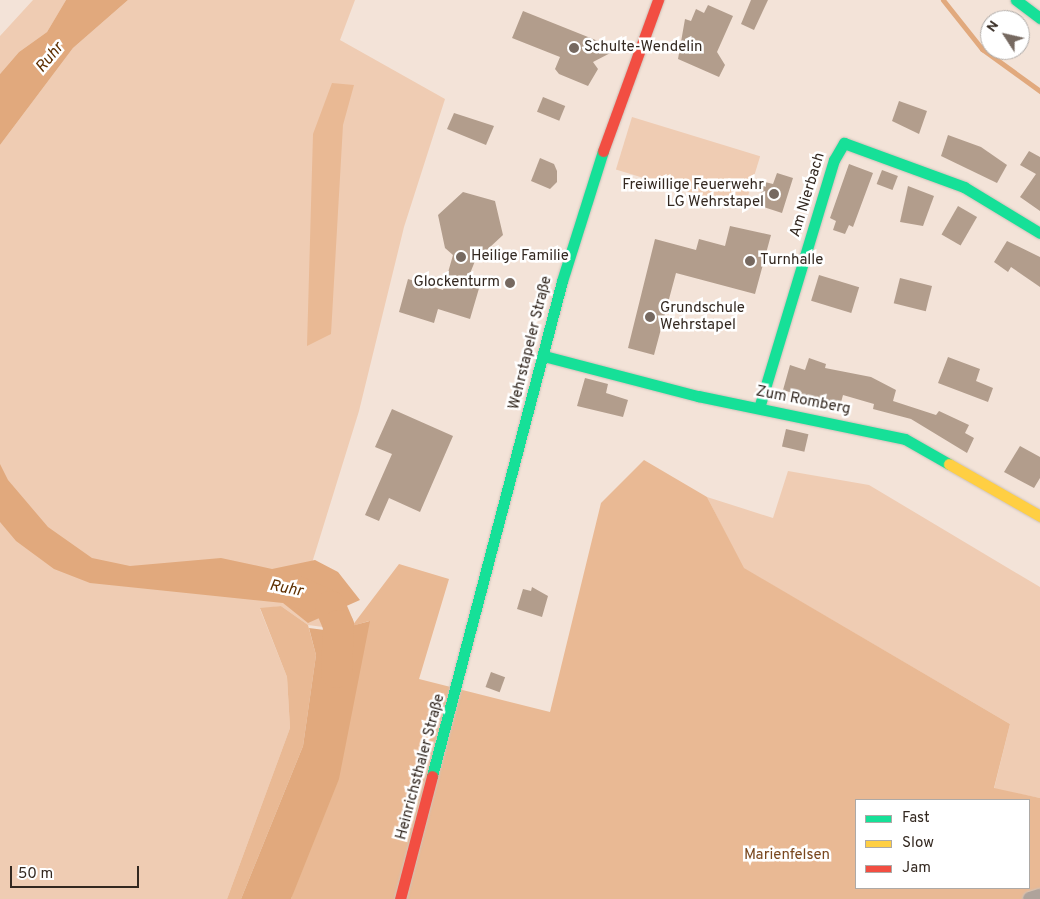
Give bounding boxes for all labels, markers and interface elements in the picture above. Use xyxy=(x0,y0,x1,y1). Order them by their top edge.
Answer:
north arrow xyxy=(980,10,1030,60)
text: N xyxy=(983,18,1003,36)
water label: Ruhr xyxy=(32,39,68,77)
place label: Schulte-Wendelin xyxy=(584,39,702,57)
marker: Schulte-Wendelin xyxy=(568,42,580,54)
street label: Am Nierbach xyxy=(787,151,829,239)
place label: Freiwillige Feuerwehr LG Wehrstapel xyxy=(622,176,764,211)
marker: Freiwillige Feuerwehr LG Wehrstapel xyxy=(768,188,780,200)
place label: Heilige Familie xyxy=(471,248,569,266)
marker: Heilige Familie xyxy=(455,251,467,263)
place label: Turnhalle xyxy=(760,252,823,270)
marker: Turnhalle xyxy=(744,255,756,267)
place label: Glockenturm xyxy=(413,274,500,292)
street label: Wehrstapeler Straße xyxy=(506,274,556,412)
marker: Glockenturm xyxy=(504,277,516,289)
place label: Grundschule Wehrstapel xyxy=(660,299,745,334)
marker: Grundschule Wehrstapel xyxy=(644,311,656,323)
street label: Zum Romberg xyxy=(754,383,852,419)
water label: Ruhr xyxy=(268,576,304,602)
street label: Heinrichsthaler Straße xyxy=(393,692,449,842)
legend xyxy=(855,799,1030,889)
text: Fast xyxy=(902,809,930,828)
text: Slow xyxy=(902,834,934,853)
park label: Marienfelsen xyxy=(744,847,830,865)
scale bar xyxy=(12,856,141,888)
text: Jam xyxy=(902,859,931,878)
text: 50 m xyxy=(18,865,53,884)

